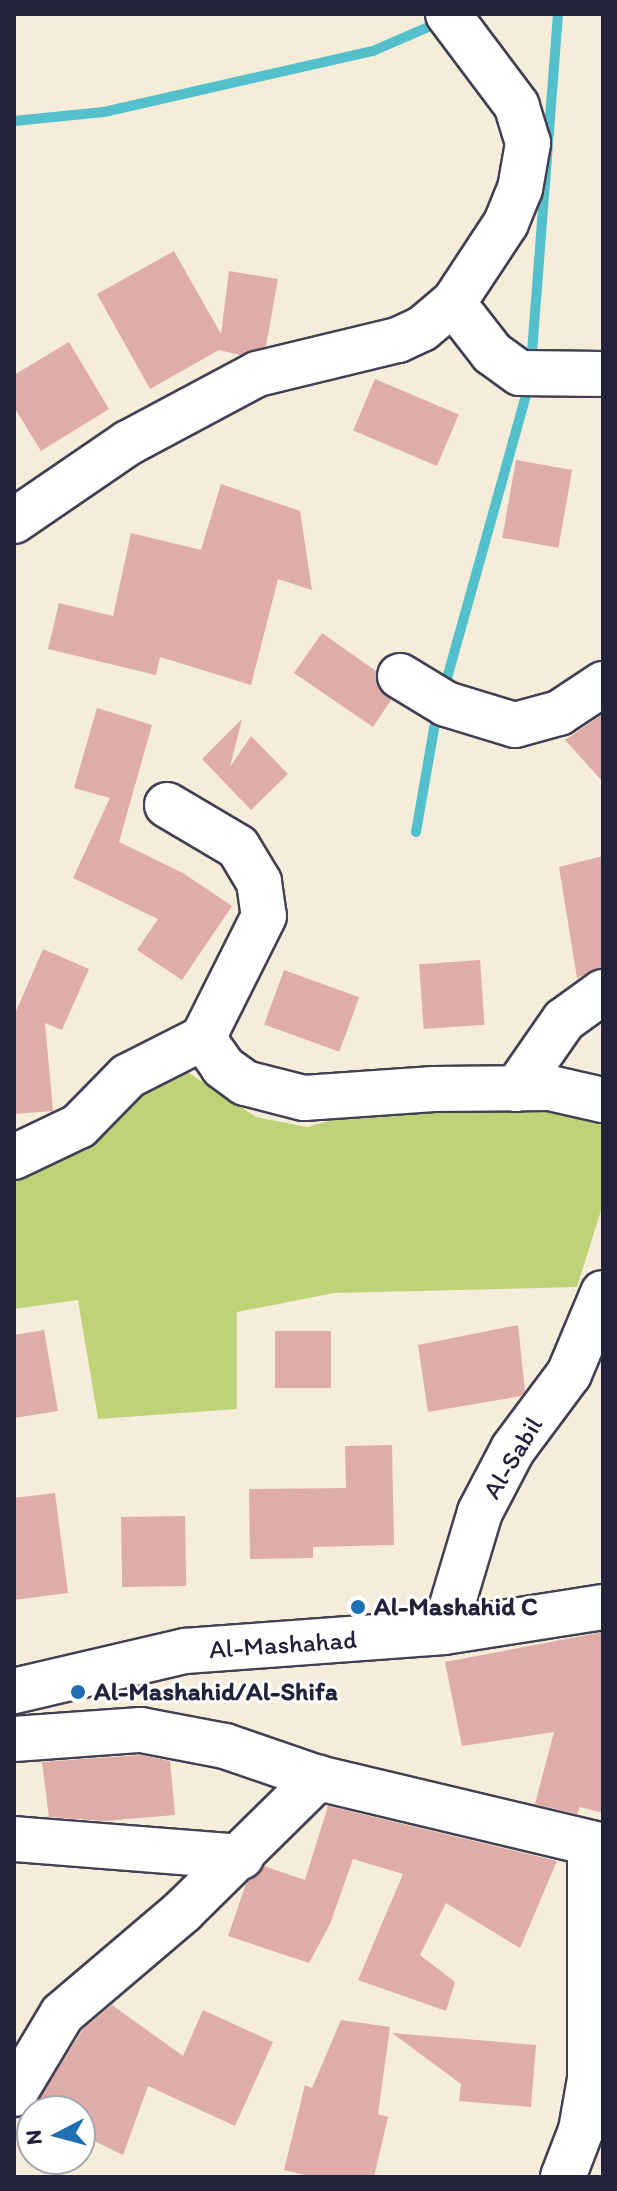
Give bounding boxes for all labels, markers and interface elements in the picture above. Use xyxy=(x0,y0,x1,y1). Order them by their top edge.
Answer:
street label: Al-Sabil xyxy=(476,1411,550,1505)
place label: Al-Mashahid C xyxy=(374,1591,538,1623)
marker: Al-Mashahid C xyxy=(349,1598,367,1616)
street label: Al-Mashahad xyxy=(208,1624,358,1666)
place label: Al-Mashahid/Al-Shifa xyxy=(94,1676,338,1708)
marker: Al-Mashahid/Al-Shifa xyxy=(69,1683,87,1701)
north arrow xyxy=(16,2095,96,2175)
text: N xyxy=(19,2129,48,2146)

